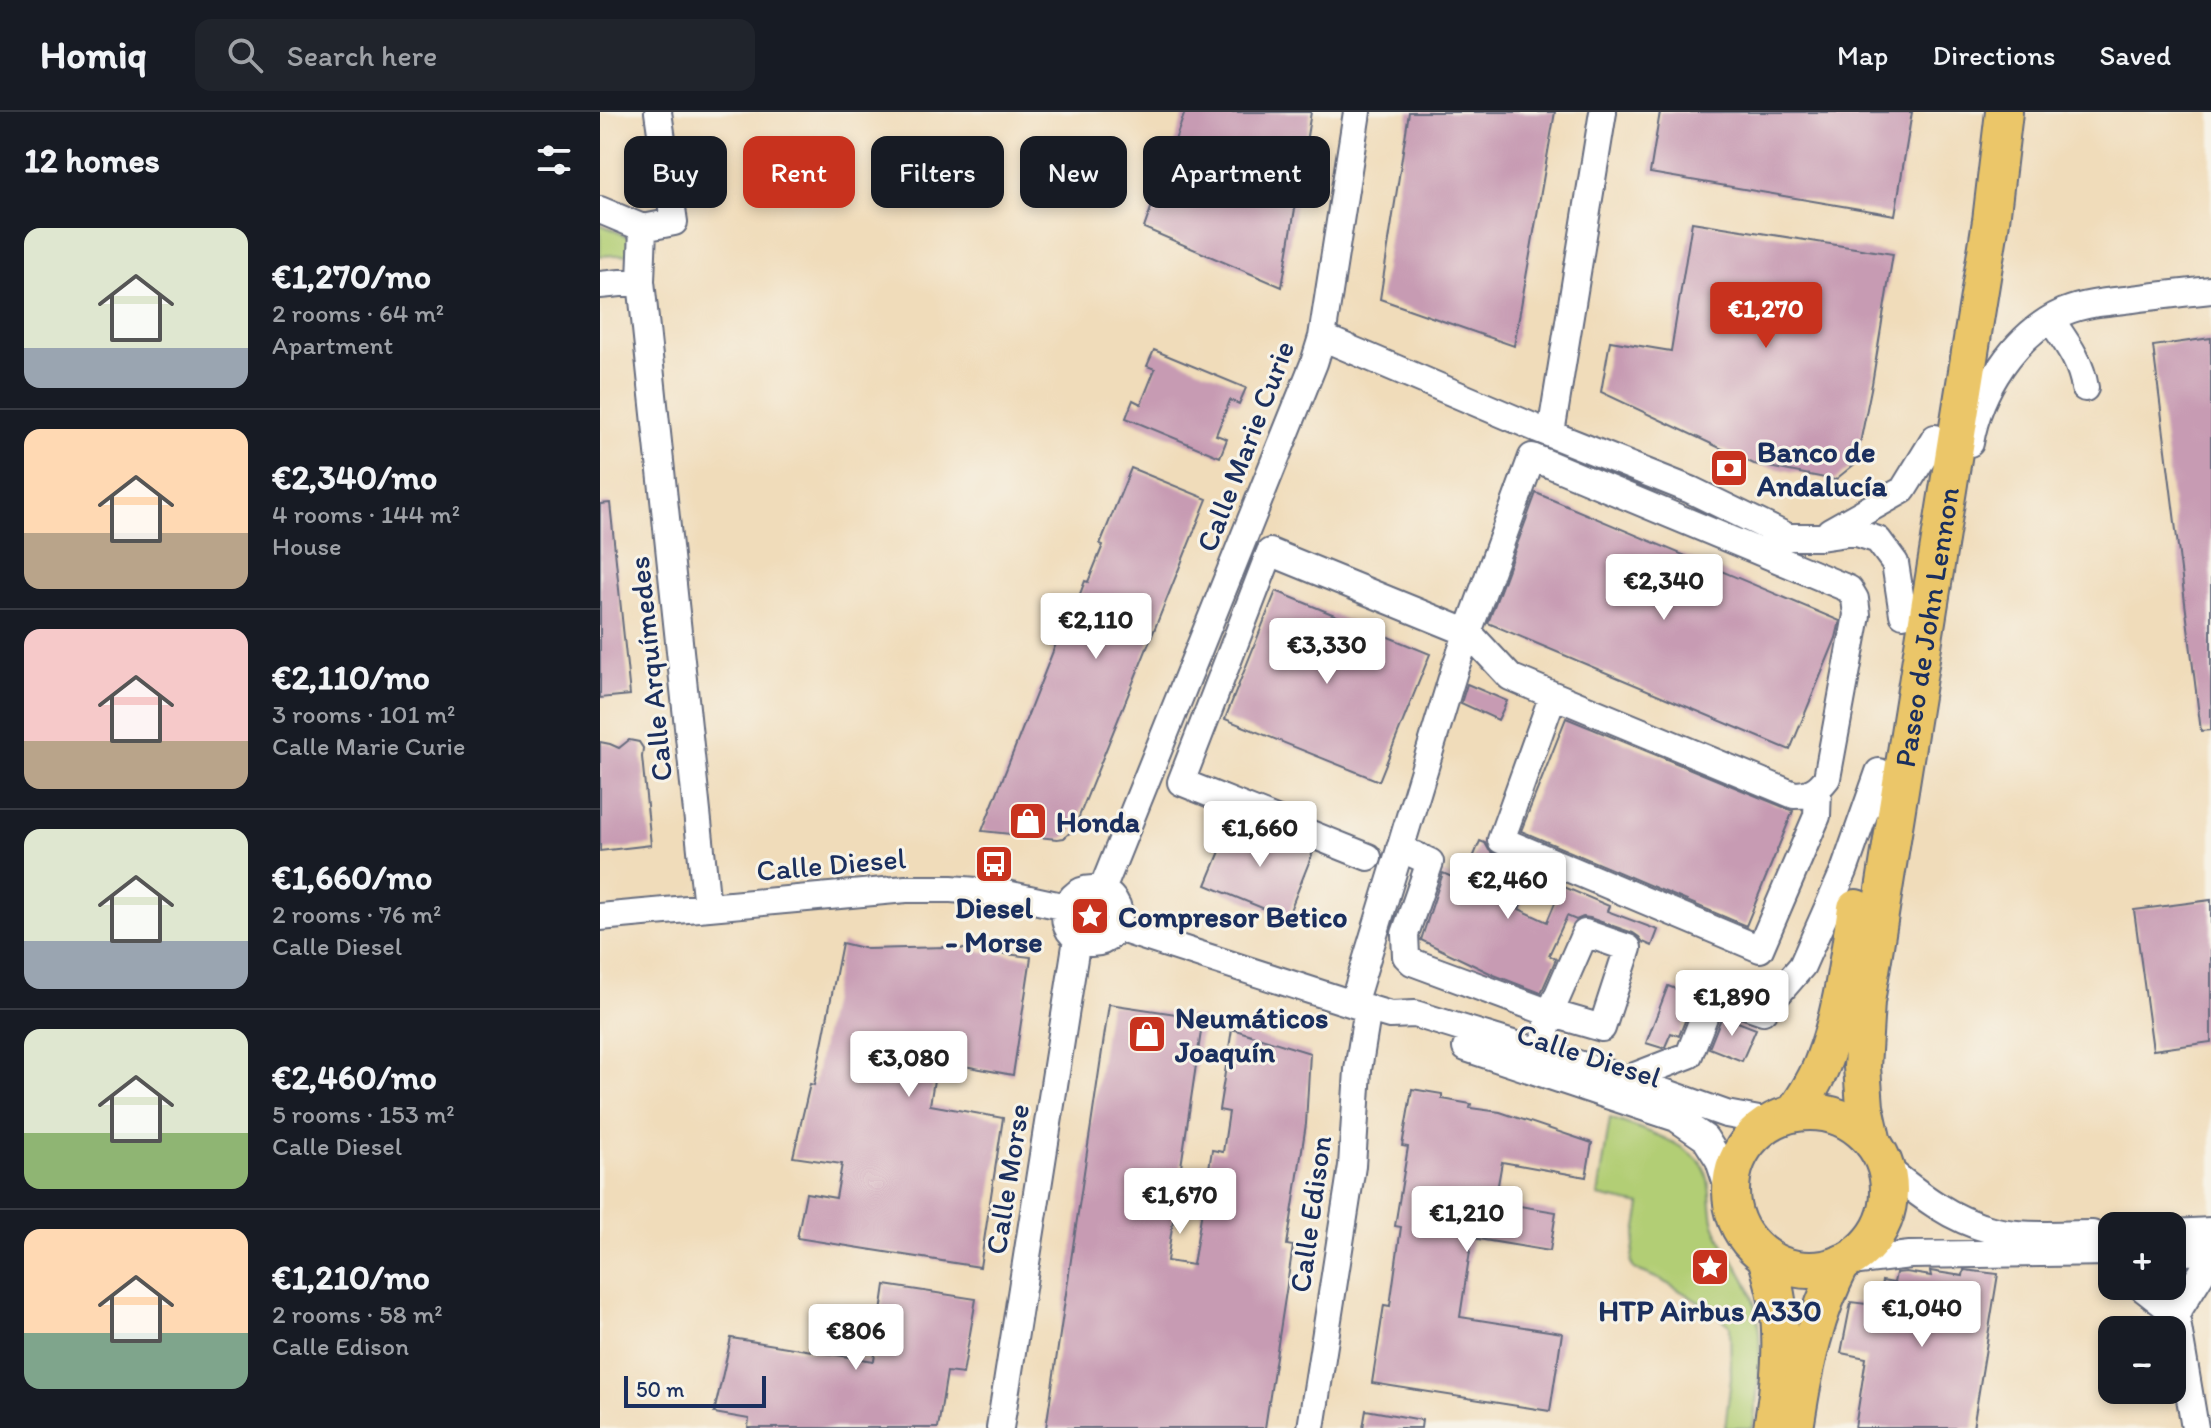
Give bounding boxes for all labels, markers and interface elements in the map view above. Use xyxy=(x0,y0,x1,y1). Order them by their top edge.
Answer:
search box xyxy=(195,19,755,91)
text: Homiq xyxy=(40,32,147,78)
icon: search xyxy=(223,33,267,77)
text: Search here xyxy=(287,37,437,74)
text: Map xyxy=(1837,38,1888,72)
text: Directions xyxy=(1932,38,2056,72)
text: Saved xyxy=(2100,38,2171,72)
chip: Buy xyxy=(624,136,727,208)
chip: Rent xyxy=(743,136,855,208)
chip: Filters xyxy=(871,136,1004,208)
chip: New xyxy=(1020,136,1127,208)
chip: Apartment xyxy=(1143,136,1330,208)
icon: filters xyxy=(532,138,576,182)
text: 12 homes xyxy=(24,140,160,181)
text: €1,270/mo xyxy=(272,256,431,297)
icon: home xyxy=(88,260,184,356)
pin: €1,270 xyxy=(1701,282,1831,350)
text: €1,270 xyxy=(1728,292,1804,324)
text: 2 rooms · 64 m² xyxy=(272,297,444,329)
text: Apartment xyxy=(272,329,393,361)
street label: Calle Marie Curie xyxy=(1188,335,1302,557)
place label: Banco de Andalucía xyxy=(1756,433,1887,504)
bank icon: Banco de Andalucía xyxy=(1708,447,1750,489)
text: €2,340/mo xyxy=(272,457,437,498)
icon: home xyxy=(88,461,184,557)
street label: Paseo de John Lennon xyxy=(1885,484,1967,770)
text: 4 rooms · 144 m² xyxy=(272,498,460,530)
text: House xyxy=(272,530,342,562)
pin: €2,340 xyxy=(1599,554,1729,622)
street label: Calle Arquímedes xyxy=(620,555,680,783)
text: €2,340 xyxy=(1624,564,1704,596)
pin: €2,110 xyxy=(1031,593,1161,661)
text: €2,110 xyxy=(1059,603,1133,635)
pin: €3,330 xyxy=(1262,618,1392,686)
text: €3,330 xyxy=(1287,628,1367,660)
text: €2,110/mo xyxy=(272,657,430,698)
icon: home xyxy=(88,661,184,757)
text: 3 rooms · 101 m² xyxy=(272,698,455,730)
text: Calle Marie Curie xyxy=(272,730,465,762)
shop icon: Honda xyxy=(1007,800,1049,842)
pin: €1,660 xyxy=(1195,801,1325,869)
place label: Honda xyxy=(1056,803,1140,840)
text: €1,660 xyxy=(1222,811,1298,843)
street label: Calle Diesel xyxy=(755,839,908,889)
bus stop icon: Diesel - Morse xyxy=(973,843,1015,885)
pin: €2,460 xyxy=(1443,853,1573,921)
text: €1,660/mo xyxy=(272,857,432,898)
icon: home xyxy=(88,861,184,957)
text: €2,460 xyxy=(1468,863,1548,895)
place label: Diesel - Morse xyxy=(945,889,1043,960)
place icon: Compresor Betico xyxy=(1069,895,1111,937)
text: 2 rooms · 76 m² xyxy=(272,898,441,930)
place label: Compresor Betico xyxy=(1118,898,1347,935)
text: Calle Diesel xyxy=(272,930,402,962)
pin: €1,890 xyxy=(1667,970,1797,1038)
text: €1,890 xyxy=(1694,980,1770,1012)
place label: Neumáticos Joaquín xyxy=(1174,999,1328,1070)
shop icon: Neumáticos Joaquín xyxy=(1126,1013,1168,1055)
street label: Calle Diesel xyxy=(1512,1014,1667,1096)
pin: €3,080 xyxy=(844,1031,974,1099)
text: €3,080 xyxy=(868,1041,950,1073)
text: €2,460/mo xyxy=(272,1057,437,1098)
icon: home xyxy=(88,1061,184,1157)
text: 5 rooms · 153 m² xyxy=(272,1098,455,1130)
street label: Calle Morse xyxy=(977,1101,1037,1257)
text: Calle Diesel xyxy=(272,1130,402,1162)
street label: Calle Edison xyxy=(1281,1133,1339,1295)
pin: €1,670 xyxy=(1115,1168,1245,1236)
text: €1,670 xyxy=(1142,1178,1218,1210)
pin: €1,210 xyxy=(1402,1186,1532,1254)
text: €1,210 xyxy=(1430,1196,1504,1228)
map controls xyxy=(2098,1212,2186,1404)
button: + xyxy=(2098,1212,2186,1300)
place icon: HTP Airbus A330 xyxy=(1689,1246,1731,1288)
text: €1,210/mo xyxy=(272,1257,430,1298)
icon: home xyxy=(88,1261,184,1357)
pin: €1,040 xyxy=(1857,1281,1987,1349)
text: €1,040 xyxy=(1882,1291,1962,1323)
place label: HTP Airbus A330 xyxy=(1598,1292,1822,1329)
text: 2 rooms · 58 m² xyxy=(272,1298,443,1330)
pin: €806 xyxy=(809,1304,903,1372)
text: €806 xyxy=(827,1314,885,1346)
button: − xyxy=(2098,1316,2186,1404)
text: Calle Edison xyxy=(272,1330,409,1362)
scale bar xyxy=(624,1372,766,1408)
text: 50 m xyxy=(636,1376,685,1403)

